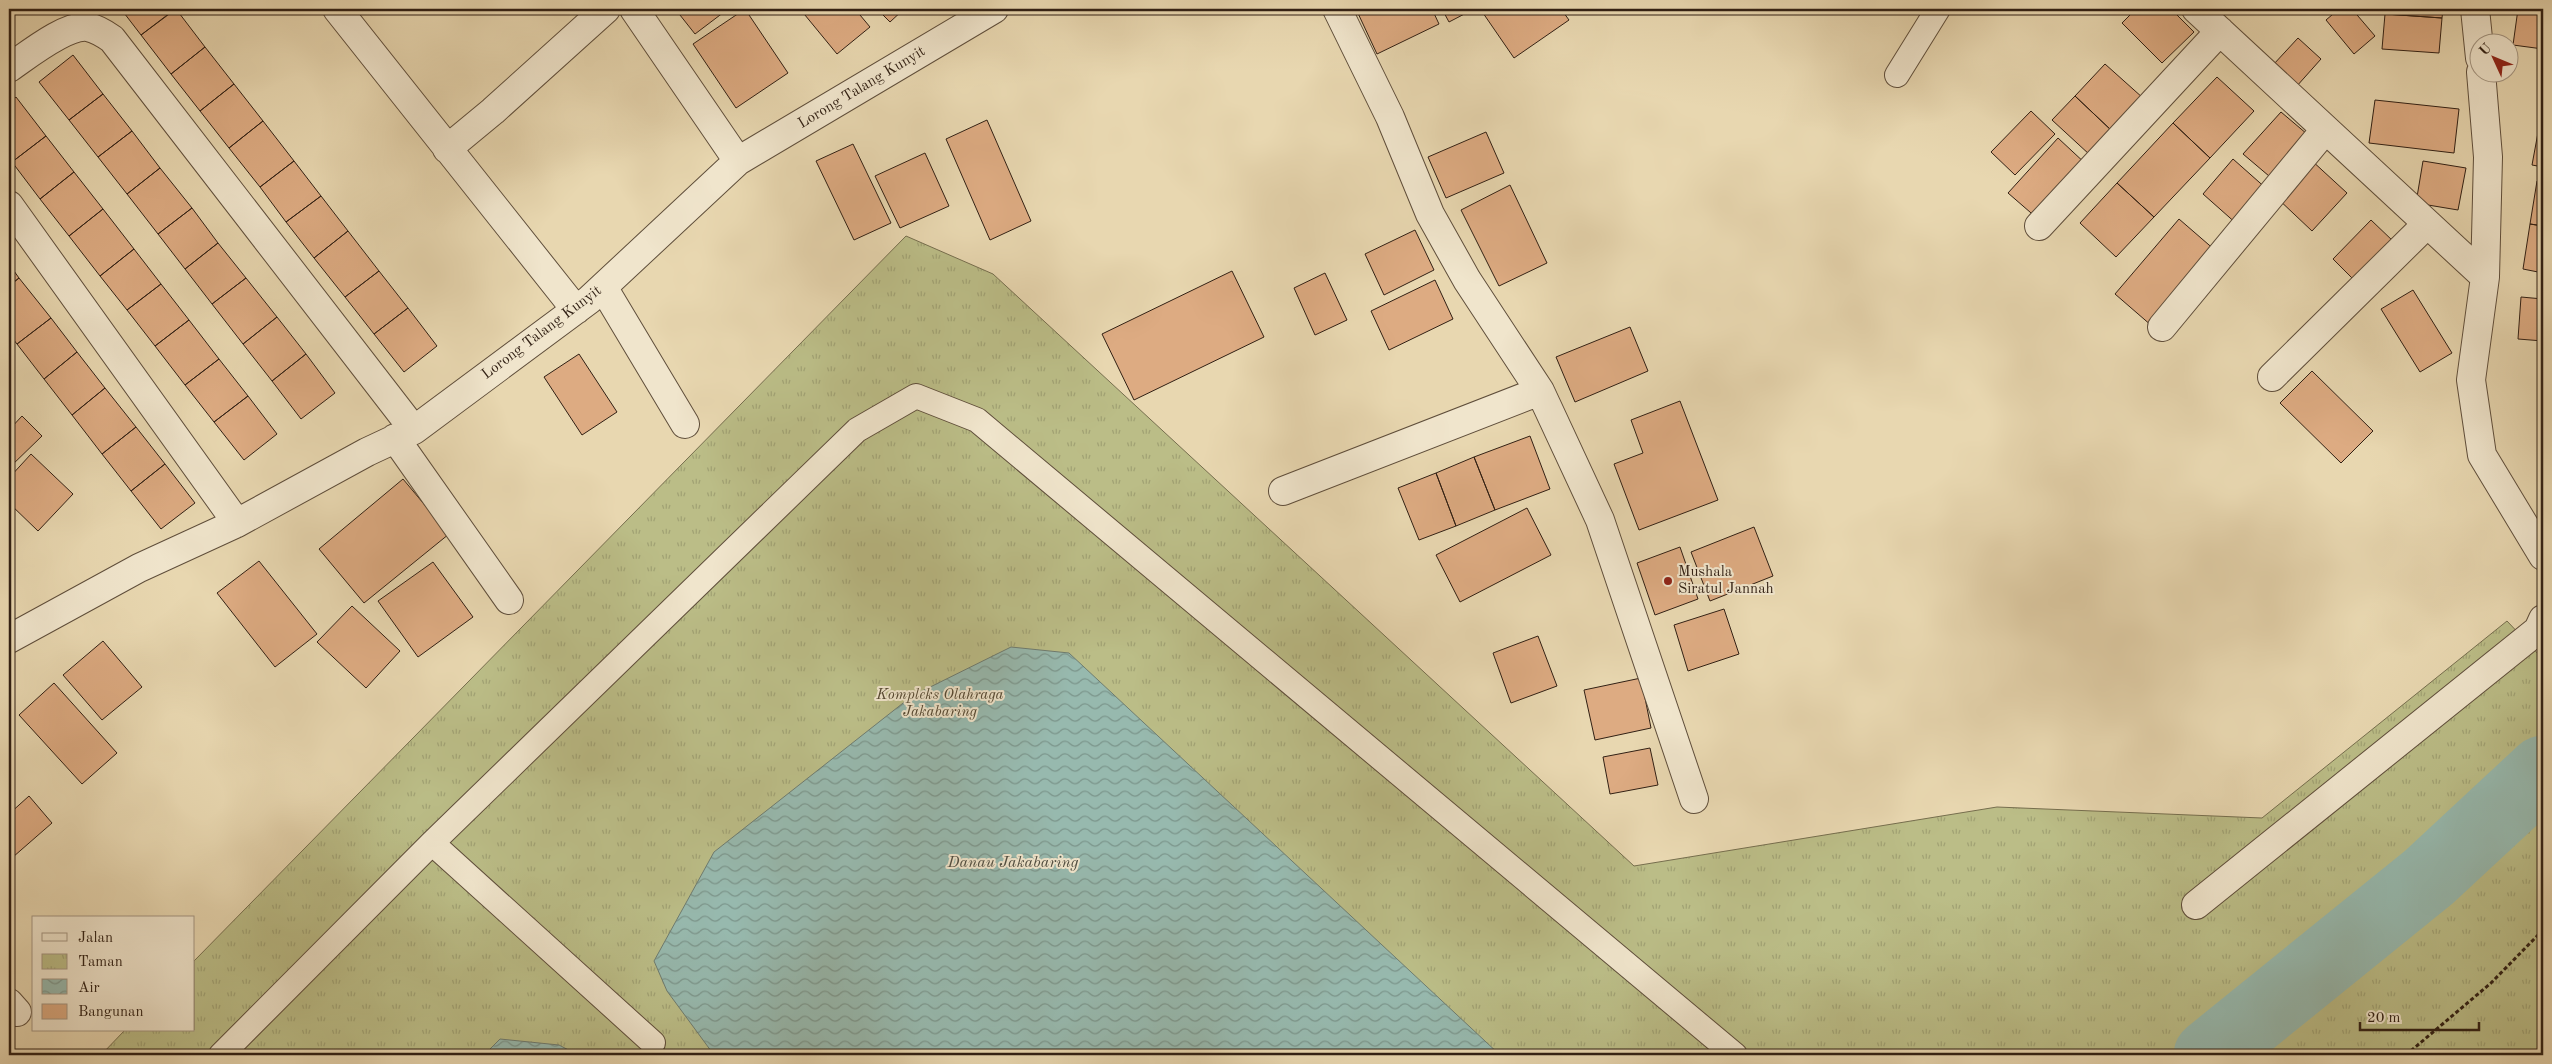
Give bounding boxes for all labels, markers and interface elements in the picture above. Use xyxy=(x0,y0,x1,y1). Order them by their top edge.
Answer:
north arrow xyxy=(2470,32,2520,82)
text: U xyxy=(2476,41,2494,59)
street label: Lorong Talang Kunyit xyxy=(796,44,928,132)
street label: Lorong Talang Kunyit xyxy=(479,283,605,383)
place label: Mushala Siratul Jannah xyxy=(1678,565,1774,597)
marker: Mushala Siratul Jannah xyxy=(1662,575,1674,587)
park label: Kompleks Olahraga Jakabaring xyxy=(875,688,1004,720)
water label: Danau Jakabaring xyxy=(947,855,1079,871)
legend xyxy=(32,916,195,1032)
text: Jalan xyxy=(78,931,113,946)
text: Taman xyxy=(78,955,123,970)
text: Air xyxy=(78,981,100,996)
scale bar xyxy=(2360,999,2478,1031)
text: Bangunan xyxy=(78,1005,144,1020)
text: 20 m xyxy=(2367,1011,2401,1026)

